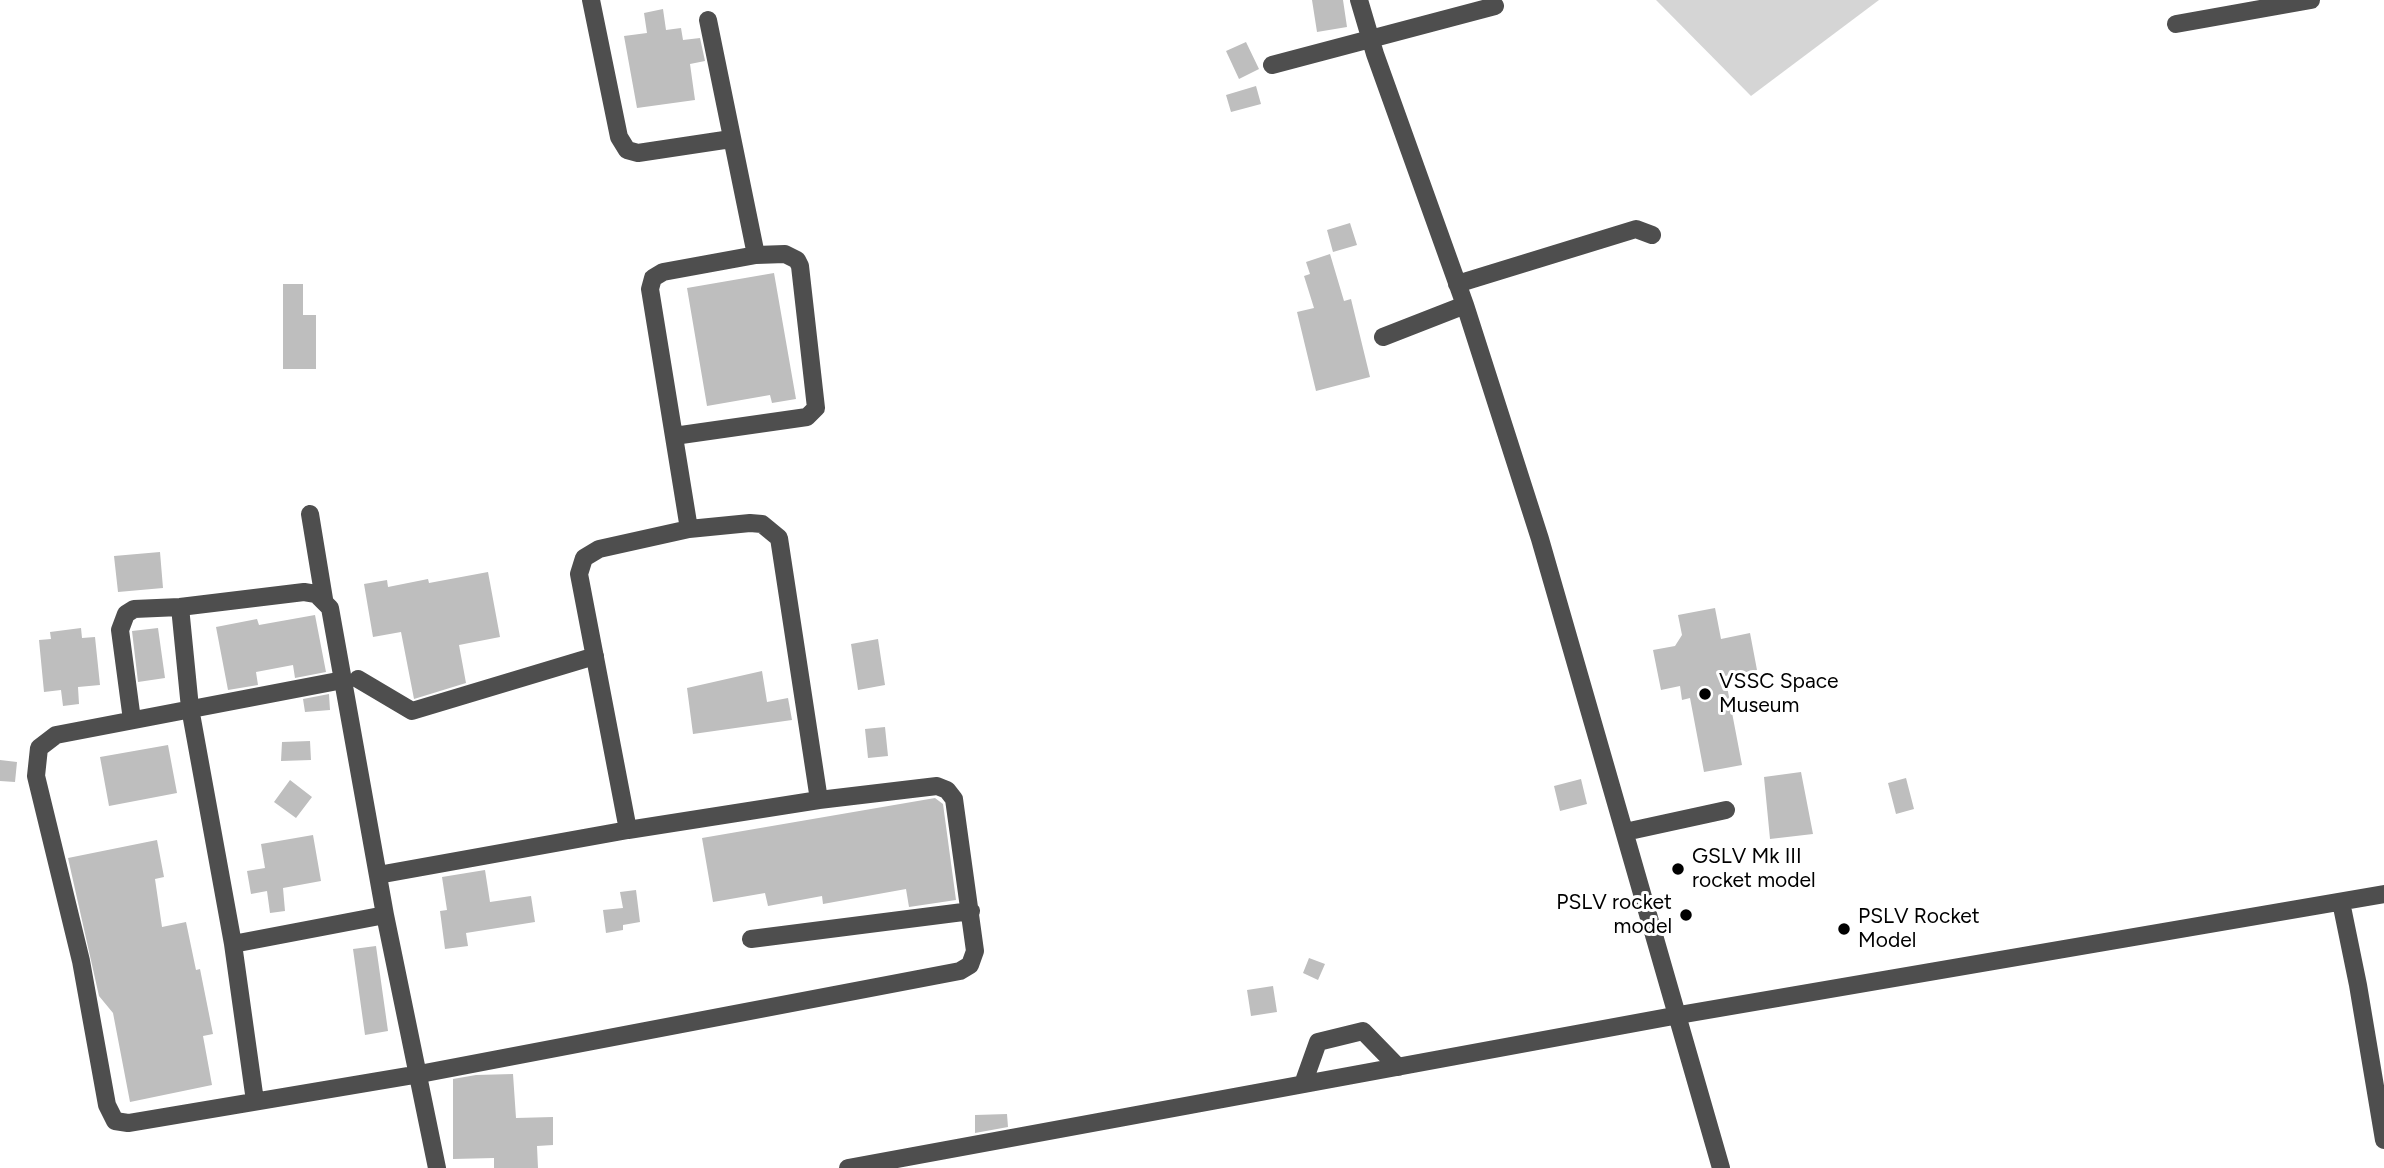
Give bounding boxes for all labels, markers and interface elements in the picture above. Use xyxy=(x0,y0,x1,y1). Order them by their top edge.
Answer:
place label: VSSC Space Museum xyxy=(1719,669,1839,719)
marker: VSSC Space Museum xyxy=(1697,686,1713,702)
place label: GSLV Mk III rocket model xyxy=(1692,844,1816,894)
marker: GSLV Mk III rocket model xyxy=(1670,861,1686,877)
place label: PSLV rocket model xyxy=(1556,890,1672,940)
place label: PSLV Rocket Model xyxy=(1858,904,1980,954)
marker: PSLV rocket model xyxy=(1678,907,1694,923)
marker: PSLV Rocket Model xyxy=(1836,921,1852,937)

